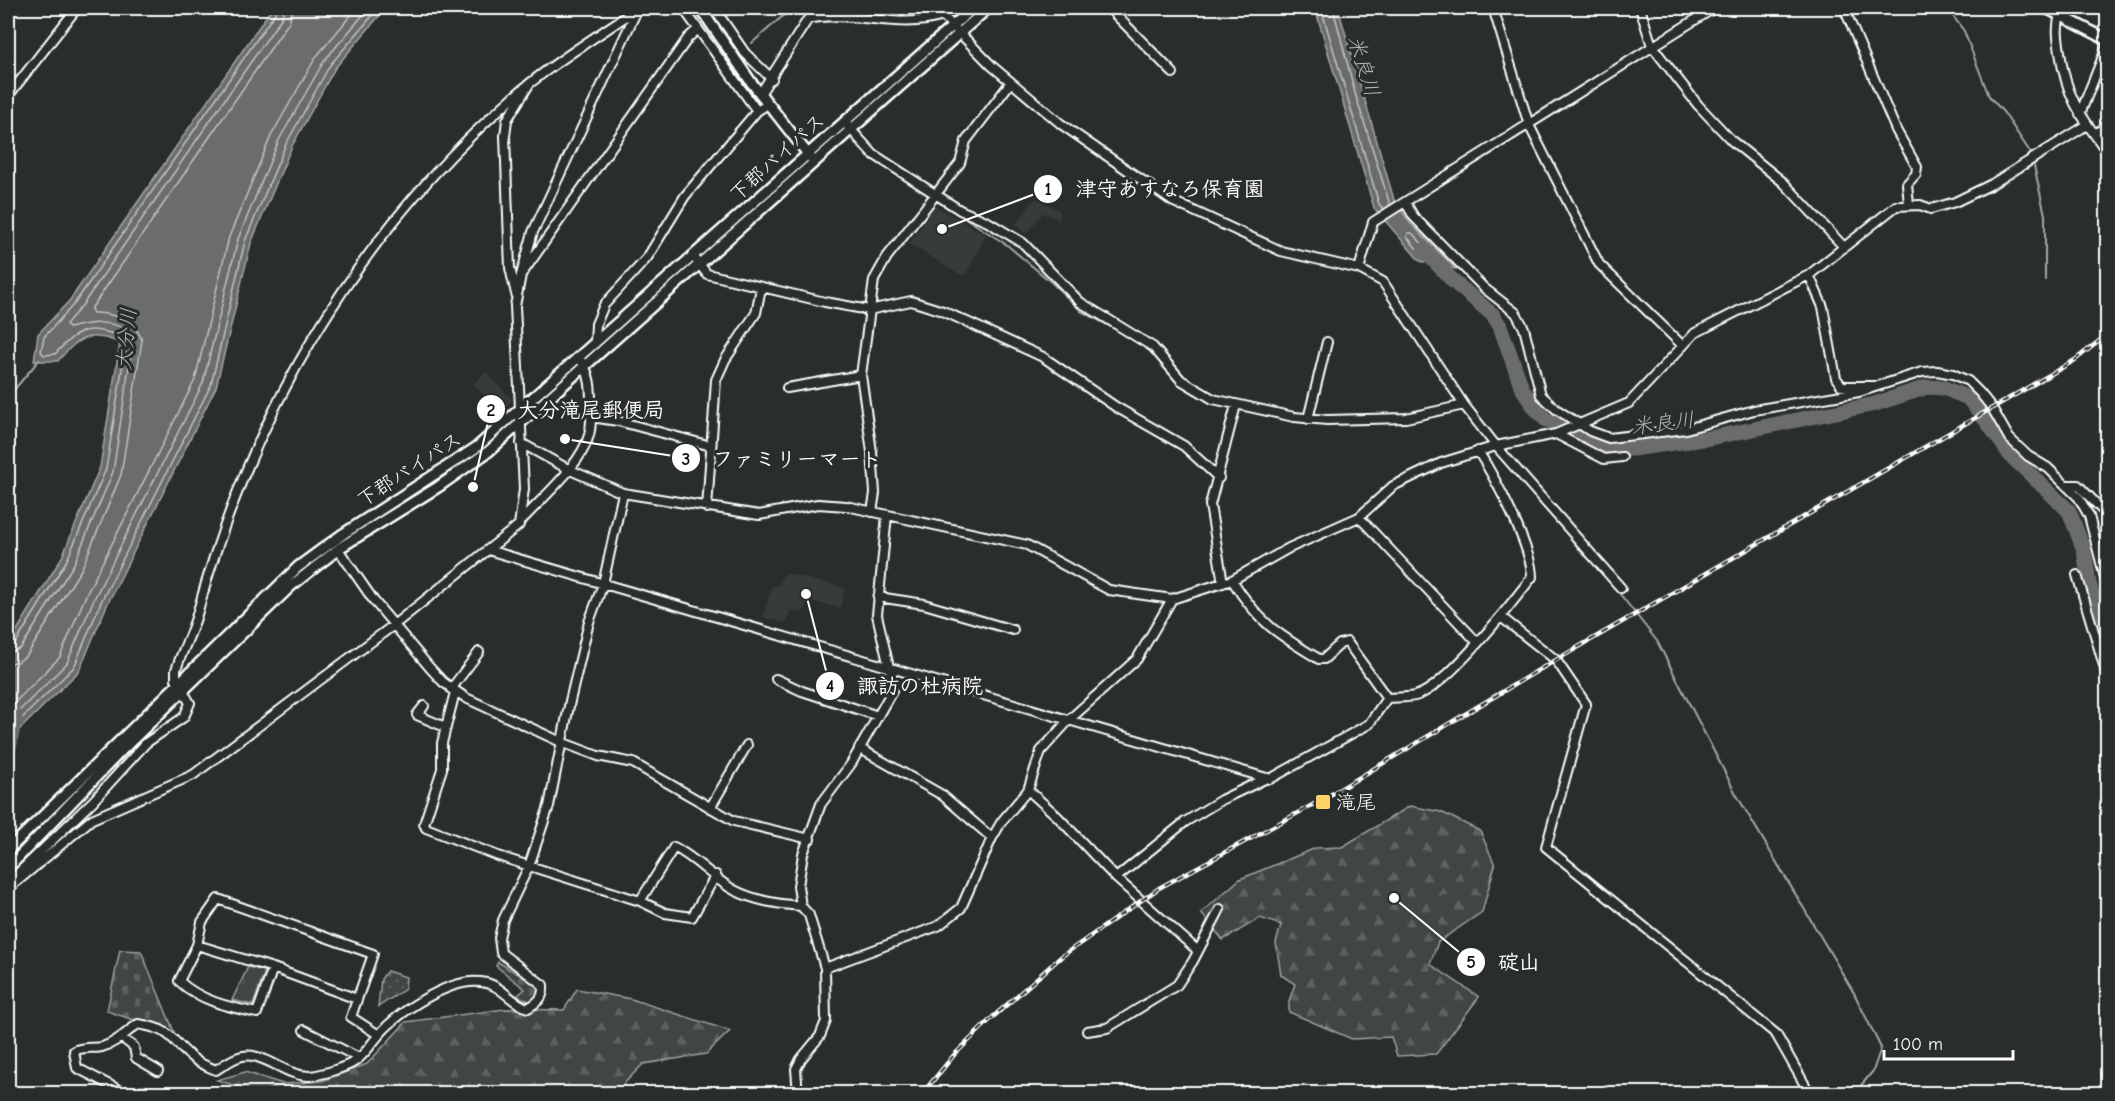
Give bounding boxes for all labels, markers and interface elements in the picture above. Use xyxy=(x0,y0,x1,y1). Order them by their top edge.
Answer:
water label: 米良川 xyxy=(1343,32,1385,100)
street label: 下郡バイパス xyxy=(725,109,829,206)
callout: 津守あすなろ保育園 xyxy=(1033,169,1276,208)
text: 津守あすなろ保育園 xyxy=(1076,177,1265,201)
text: 1 xyxy=(1044,179,1052,200)
water label: 大分川 xyxy=(111,307,141,371)
callout: 大分滝尾郵便局 xyxy=(476,390,677,429)
text: 大分滝尾郵便局 xyxy=(518,398,665,422)
text: 2 xyxy=(487,400,496,421)
water label: 米良川 xyxy=(1630,407,1696,439)
street label: 下郡バイパス xyxy=(353,427,466,512)
callout: ファミリーマート xyxy=(671,439,893,478)
text: ファミリーマート xyxy=(713,447,881,471)
text: 3 xyxy=(682,449,690,470)
callout: 諏訪の杜病院 xyxy=(815,666,995,705)
text: 諏訪の杜病院 xyxy=(857,674,983,698)
text: 4 xyxy=(826,676,834,697)
place label: 滝尾 xyxy=(1336,791,1376,814)
marker: 滝尾 xyxy=(1314,793,1332,811)
callout: 碇山 xyxy=(1456,943,1552,982)
text: 碇山 xyxy=(1498,950,1540,974)
text: 5 xyxy=(1466,952,1476,973)
scale bar xyxy=(1884,1023,2013,1061)
text: 100 m xyxy=(1893,1034,1943,1055)

